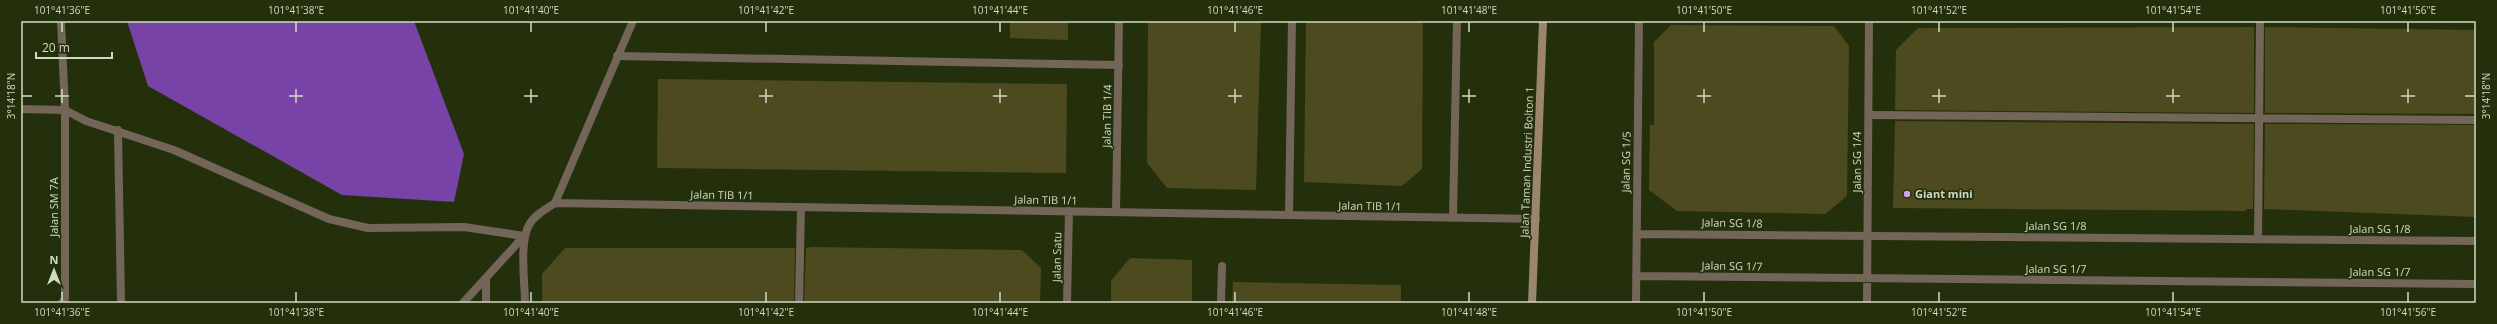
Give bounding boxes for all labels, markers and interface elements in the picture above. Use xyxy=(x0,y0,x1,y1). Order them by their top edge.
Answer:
text: 101°41'36"E xyxy=(34,3,90,17)
text: 101°41'38"E xyxy=(268,3,324,17)
text: 101°41'40"E xyxy=(503,3,559,17)
text: 101°41'42"E xyxy=(738,3,794,17)
text: 101°41'44"E xyxy=(972,3,1028,17)
text: 101°41'46"E xyxy=(1207,3,1263,17)
text: 101°41'48"E xyxy=(1441,3,1497,17)
text: 101°41'50"E xyxy=(1676,3,1732,17)
text: 101°41'52"E xyxy=(1911,3,1967,17)
text: 101°41'54"E xyxy=(2145,3,2201,17)
text: 101°41'56"E xyxy=(2380,3,2436,17)
scale bar xyxy=(36,34,112,60)
text: 20 m xyxy=(42,39,70,56)
text: 3°14'18"N xyxy=(4,73,18,119)
text: 3°14'18"N xyxy=(2479,73,2493,119)
street label: Jalan TIB 1/4 xyxy=(1098,84,1115,149)
street label: Jalan Taman Industri Bolton 1 xyxy=(1516,86,1537,239)
street label: Jalan SG 1/5 xyxy=(1617,131,1634,194)
street label: Jalan SG 1/4 xyxy=(1849,131,1864,194)
street label: Jalan SM 7A xyxy=(46,177,61,238)
street label: Jalan TIB 1/1 xyxy=(689,186,754,203)
place label: Giant mini xyxy=(1915,186,1973,201)
marker: Giant mini xyxy=(1902,189,1912,199)
street label: Jalan TIB 1/1 xyxy=(1013,191,1078,208)
street label: Jalan TIB 1/1 xyxy=(1337,197,1402,214)
street label: Jalan SG 1/8 xyxy=(1700,214,1763,231)
street label: Jalan SG 1/8 xyxy=(2024,218,2087,233)
street label: Jalan SG 1/8 xyxy=(2348,221,2411,236)
street label: Jalan Satu xyxy=(1049,232,1064,283)
north arrow xyxy=(34,250,74,290)
text: N xyxy=(50,252,58,267)
street label: Jalan SG 1/7 xyxy=(1700,257,1763,274)
street label: Jalan SG 1/7 xyxy=(2024,261,2087,276)
street label: Jalan SG 1/7 xyxy=(2348,264,2411,279)
text: 101°41'36"E xyxy=(34,305,90,319)
text: 101°41'38"E xyxy=(268,305,324,319)
text: 101°41'40"E xyxy=(503,305,559,319)
text: 101°41'42"E xyxy=(738,305,794,319)
text: 101°41'44"E xyxy=(972,305,1028,319)
text: 101°41'46"E xyxy=(1207,305,1263,319)
text: 101°41'48"E xyxy=(1441,305,1497,319)
text: 101°41'50"E xyxy=(1676,305,1732,319)
text: 101°41'52"E xyxy=(1911,305,1967,319)
text: 101°41'54"E xyxy=(2145,305,2201,319)
text: 101°41'56"E xyxy=(2380,305,2436,319)

